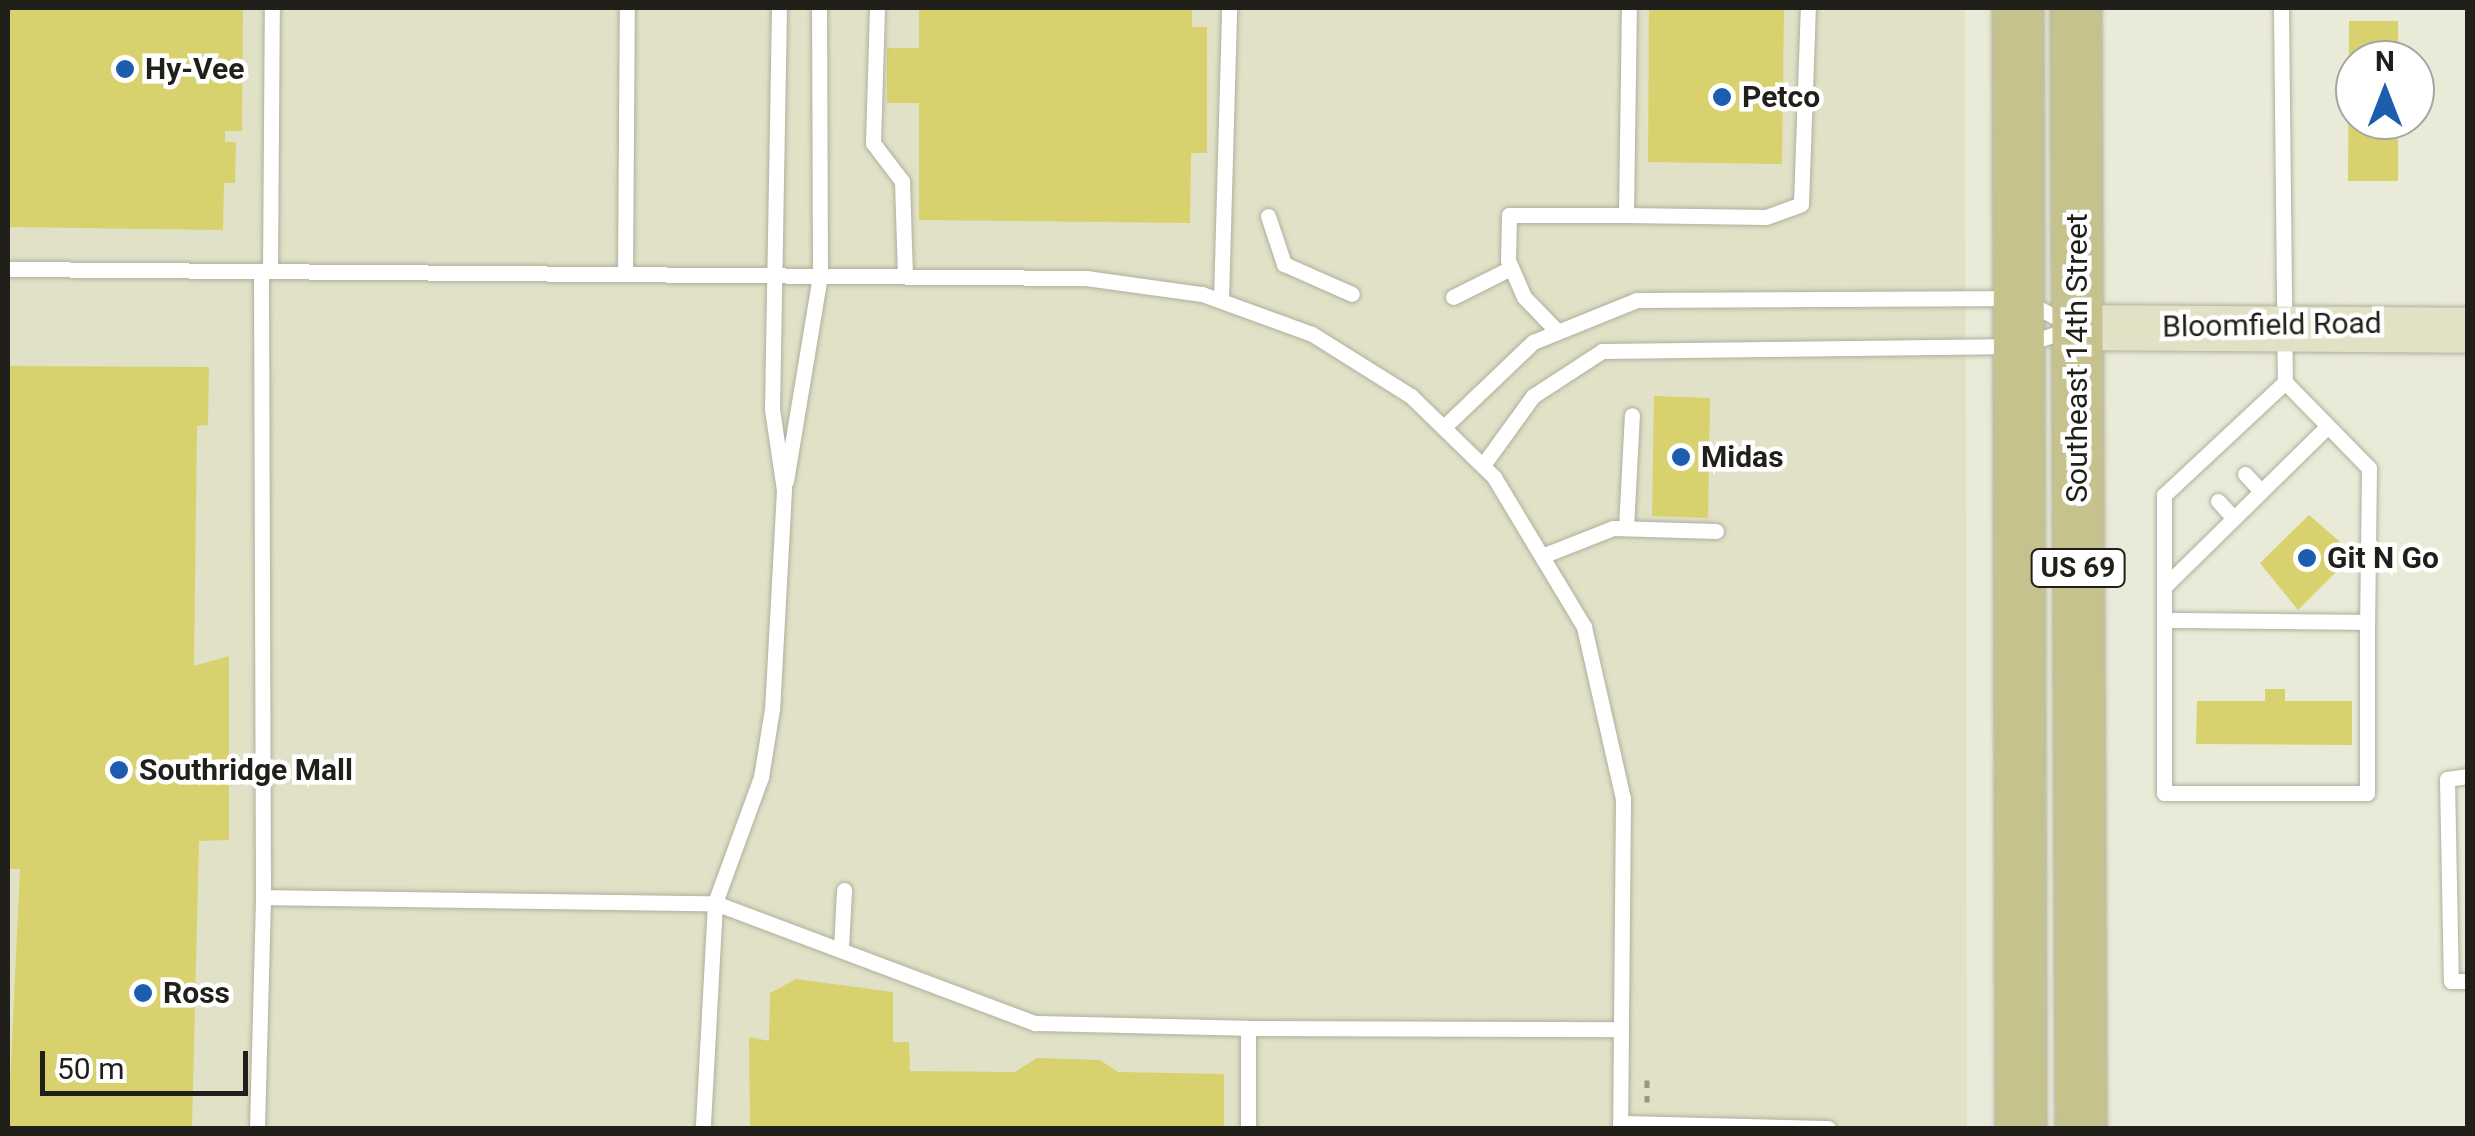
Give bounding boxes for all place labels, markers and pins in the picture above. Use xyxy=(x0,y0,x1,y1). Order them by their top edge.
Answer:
place label: Hy-Vee xyxy=(145,51,244,87)
marker: Hy-Vee xyxy=(114,58,136,80)
place label: Petco xyxy=(1742,79,1820,115)
marker: Petco xyxy=(1711,86,1733,108)
place label: Midas xyxy=(1701,439,1784,475)
marker: Midas xyxy=(1670,446,1692,468)
place label: Git N Go xyxy=(2327,540,2439,576)
marker: Git N Go xyxy=(2296,547,2318,569)
place label: Southridge Mall xyxy=(139,752,353,788)
marker: Southridge Mall xyxy=(108,759,130,781)
place label: Ross xyxy=(163,975,230,1011)
marker: Ross xyxy=(132,982,154,1004)

